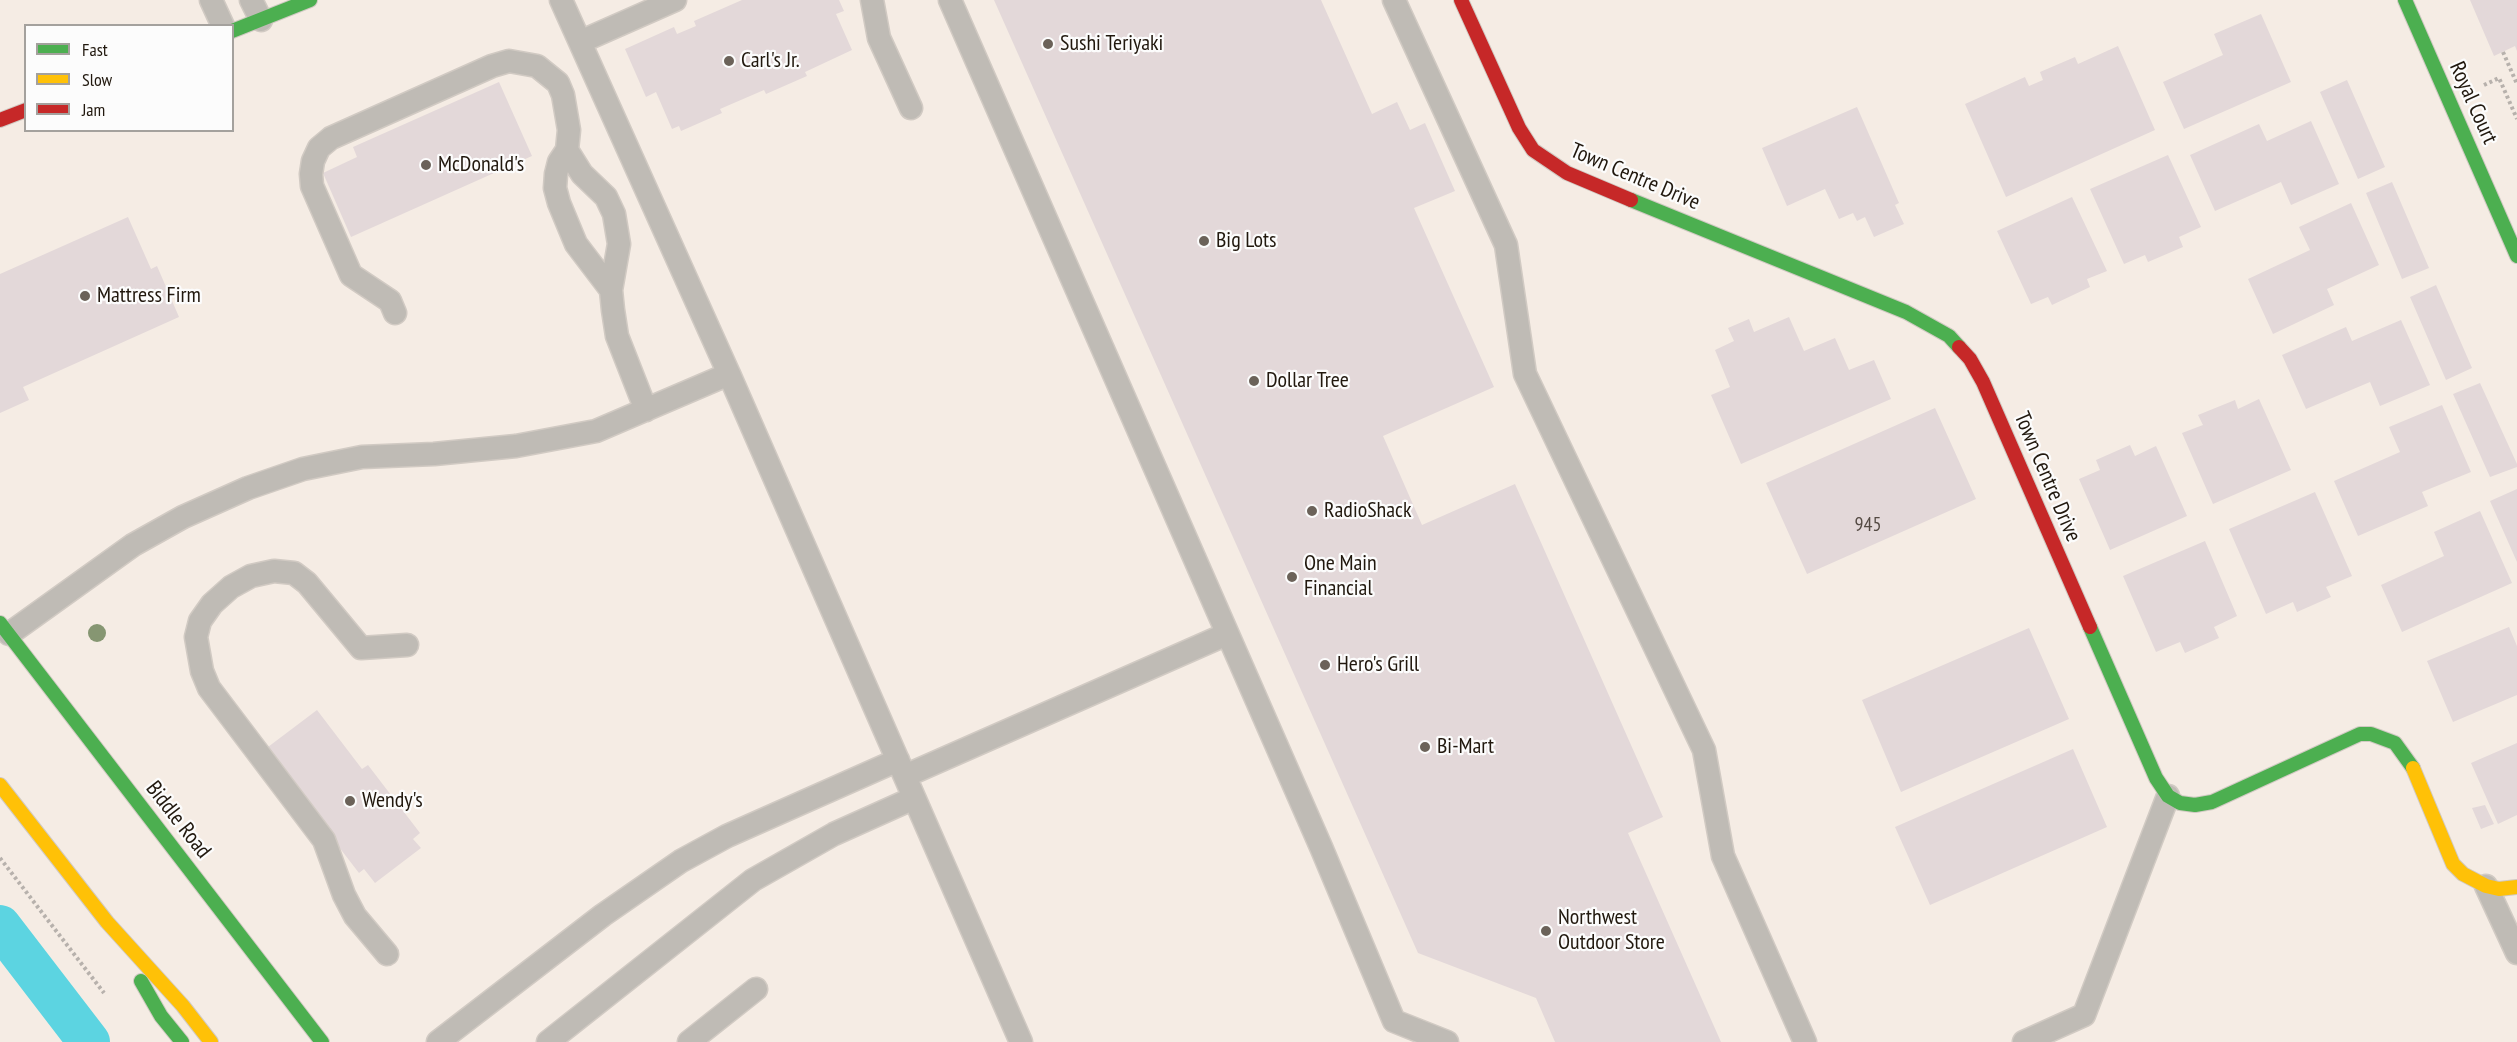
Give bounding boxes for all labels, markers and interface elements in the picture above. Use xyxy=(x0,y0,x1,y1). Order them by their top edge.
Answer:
legend xyxy=(24,24,234,132)
place label: Sushi Teriyaki xyxy=(1060,31,1163,57)
marker: Sushi Teriyaki xyxy=(1041,37,1055,51)
text: Fast xyxy=(82,38,108,61)
place label: Carl's Jr. xyxy=(741,48,800,74)
marker: Carl's Jr. xyxy=(722,54,736,68)
street label: Royal Court xyxy=(2443,58,2503,148)
text: Slow xyxy=(82,68,112,91)
text: Jam xyxy=(82,98,105,121)
street label: Town Centre Drive xyxy=(1566,138,1704,216)
place label: McDonald's xyxy=(438,152,524,178)
marker: McDonald's xyxy=(419,158,433,172)
place label: Big Lots xyxy=(1216,228,1276,254)
marker: Big Lots xyxy=(1197,234,1211,248)
place label: Mattress Firm xyxy=(97,283,201,309)
marker: Mattress Firm xyxy=(78,289,92,303)
place label: Dollar Tree xyxy=(1266,368,1349,394)
marker: Dollar Tree xyxy=(1247,374,1261,388)
street label: Town Centre Drive xyxy=(2008,408,2086,546)
place label: RadioShack xyxy=(1324,498,1411,524)
marker: RadioShack xyxy=(1305,504,1319,518)
house number: 945 xyxy=(1855,513,1881,537)
place label: One Main Financial xyxy=(1304,551,1377,602)
marker: One Main Financial xyxy=(1285,570,1299,584)
place label: Hero's Grill xyxy=(1337,652,1419,678)
marker: Hero's Grill xyxy=(1318,658,1332,672)
place label: Bi-Mart xyxy=(1437,734,1494,760)
marker: Bi-Mart xyxy=(1418,740,1432,754)
street label: Biddle Road xyxy=(140,776,216,864)
place label: Wendy's xyxy=(362,788,423,814)
marker: Wendy's xyxy=(343,794,357,808)
place label: Northwest Outdoor Store xyxy=(1558,905,1665,956)
marker: Northwest Outdoor Store xyxy=(1539,924,1553,938)

